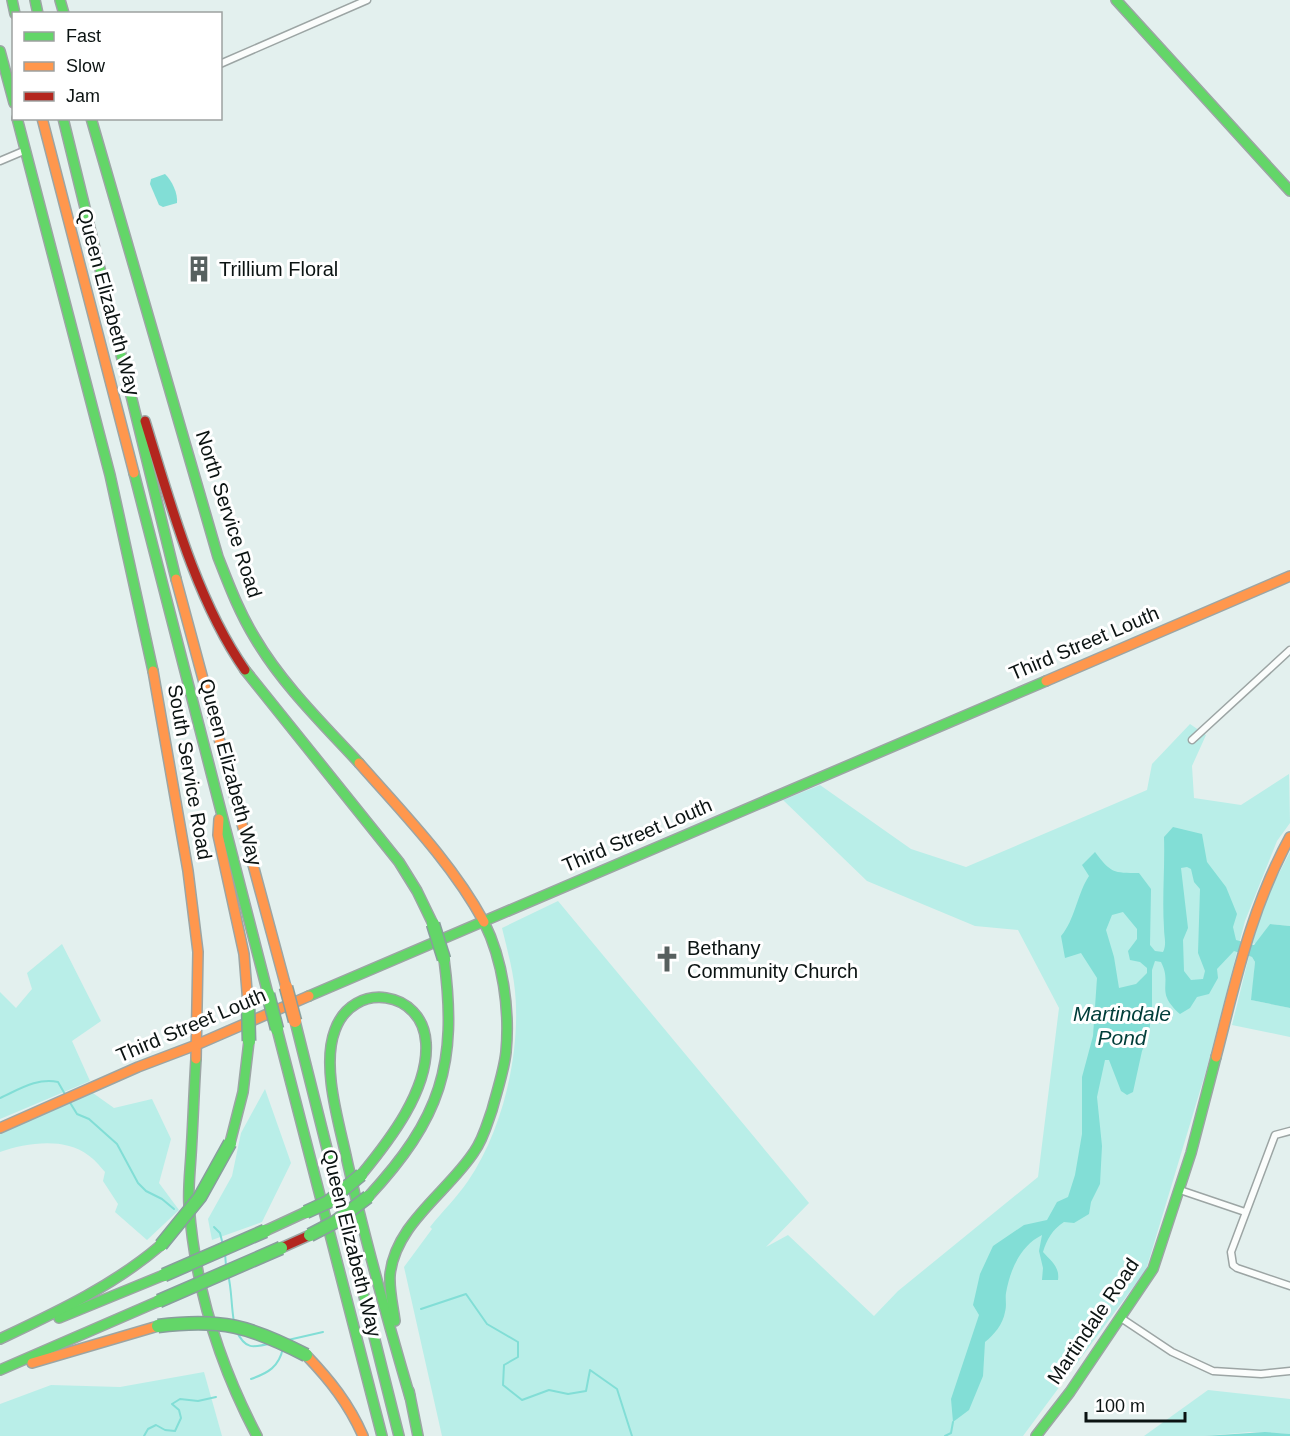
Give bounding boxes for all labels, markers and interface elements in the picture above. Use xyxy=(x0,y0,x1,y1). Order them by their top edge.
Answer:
legend xyxy=(12,12,222,120)
text: Fast xyxy=(66,26,101,46)
text: Slow xyxy=(66,56,106,76)
text: Jam xyxy=(66,86,100,106)
street label: Queen Elizabeth Way xyxy=(73,206,145,398)
building icon: Trillium Floral xyxy=(184,254,214,284)
place label: Trillium Floral xyxy=(219,258,338,280)
street label: North Service Road xyxy=(192,428,266,600)
street label: Third Street Louth xyxy=(1006,602,1162,684)
street label: Queen Elizabeth Way xyxy=(195,676,267,868)
street label: South Service Road xyxy=(164,682,216,862)
street label: Third Street Louth xyxy=(559,794,715,876)
place label: Bethany Community Church xyxy=(687,937,858,982)
church icon: Bethany Community Church xyxy=(652,944,682,974)
street label: Third Street Louth xyxy=(113,984,269,1066)
water label: Martindale Pond xyxy=(1073,1002,1171,1049)
street label: Queen Elizabeth Way xyxy=(318,1147,386,1339)
street label: Martindale Road xyxy=(1043,1254,1143,1388)
scale bar xyxy=(1086,1385,1185,1423)
text: 100 m xyxy=(1095,1396,1145,1416)

